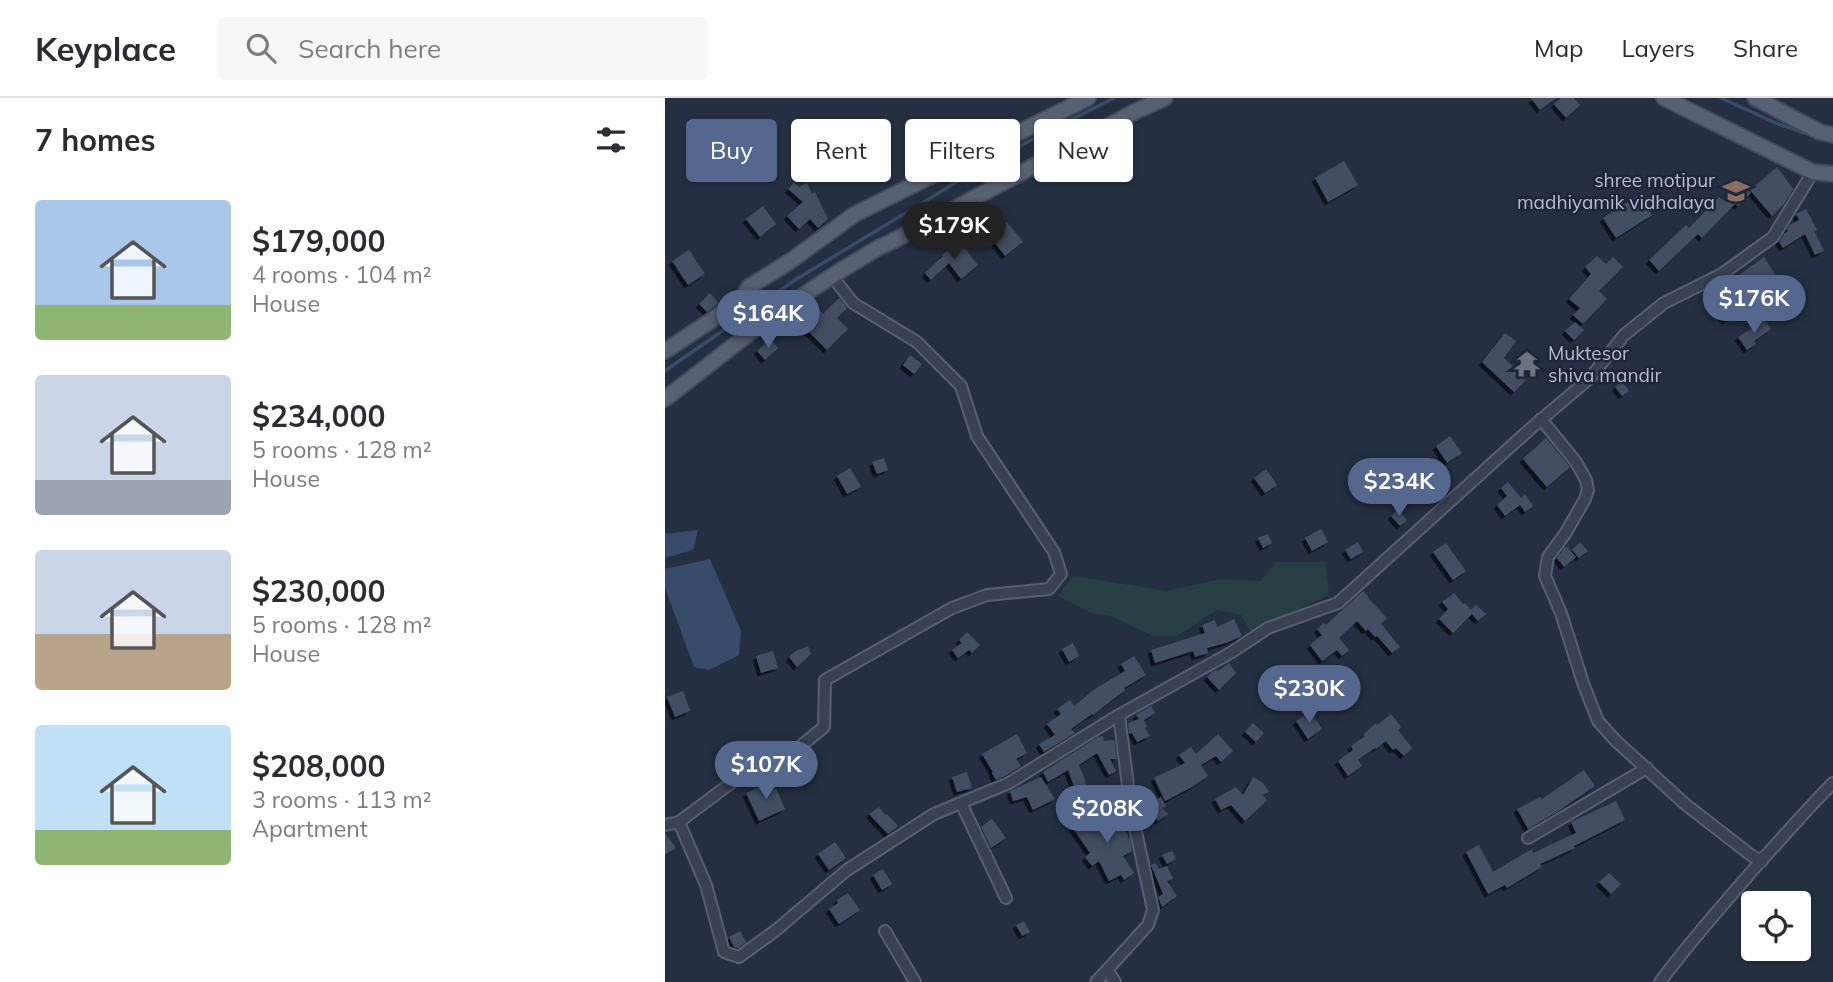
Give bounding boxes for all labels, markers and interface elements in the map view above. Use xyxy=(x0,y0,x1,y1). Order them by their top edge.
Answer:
search box xyxy=(218,17,708,80)
text: Keyplace xyxy=(35,28,176,69)
icon: search xyxy=(242,29,280,67)
text: Search here xyxy=(298,32,441,65)
text: Map xyxy=(1534,33,1583,63)
text: Layers xyxy=(1621,33,1695,63)
text: Share xyxy=(1733,33,1798,63)
chip: Buy xyxy=(686,119,777,182)
chip: Rent xyxy=(791,119,891,182)
chip: Filters xyxy=(905,119,1020,182)
chip: New xyxy=(1034,119,1133,182)
text: 7 homes xyxy=(35,121,156,159)
icon: filters xyxy=(592,121,630,159)
place label: shree motipur madhiyamik vidhalaya xyxy=(1517,168,1715,214)
school or university icon: shree motipur madhiyamik vidhalaya xyxy=(1721,176,1751,206)
pin: $179K xyxy=(905,202,1003,262)
text: $179K xyxy=(919,210,989,239)
text: $179,000 xyxy=(252,222,385,260)
icon: home xyxy=(91,228,175,312)
text: 4 rooms · 104 m² xyxy=(252,260,432,289)
pin: $176K xyxy=(1705,275,1803,335)
text: $176K xyxy=(1719,283,1789,312)
text: House xyxy=(252,289,320,318)
pin: $164K xyxy=(719,290,817,350)
text: $164K xyxy=(733,298,803,327)
place label: Muktesor shiva mandir xyxy=(1548,341,1661,387)
temple icon: Muktesor shiva mandir xyxy=(1512,349,1542,379)
text: $234,000 xyxy=(252,397,385,435)
icon: home xyxy=(91,403,175,487)
text: 5 rooms · 128 m² xyxy=(252,435,432,464)
pin: $234K xyxy=(1350,458,1448,518)
text: House xyxy=(252,464,320,493)
text: $234K xyxy=(1364,466,1434,495)
text: $230,000 xyxy=(252,572,385,610)
icon: home xyxy=(91,578,175,662)
text: 5 rooms · 128 m² xyxy=(252,610,432,639)
text: House xyxy=(252,639,320,668)
pin: $230K xyxy=(1260,666,1358,725)
text: $230K xyxy=(1274,673,1344,702)
pin: $107K xyxy=(717,742,815,801)
text: $208,000 xyxy=(252,747,385,785)
text: $107K xyxy=(731,749,801,778)
icon: home xyxy=(91,753,175,837)
text: 3 rooms · 113 m² xyxy=(252,785,432,814)
pin: $208K xyxy=(1058,786,1156,845)
text: $208K xyxy=(1072,793,1142,822)
text: Apartment xyxy=(252,814,368,843)
map controls xyxy=(1741,891,1811,961)
button: locate xyxy=(1741,891,1811,961)

